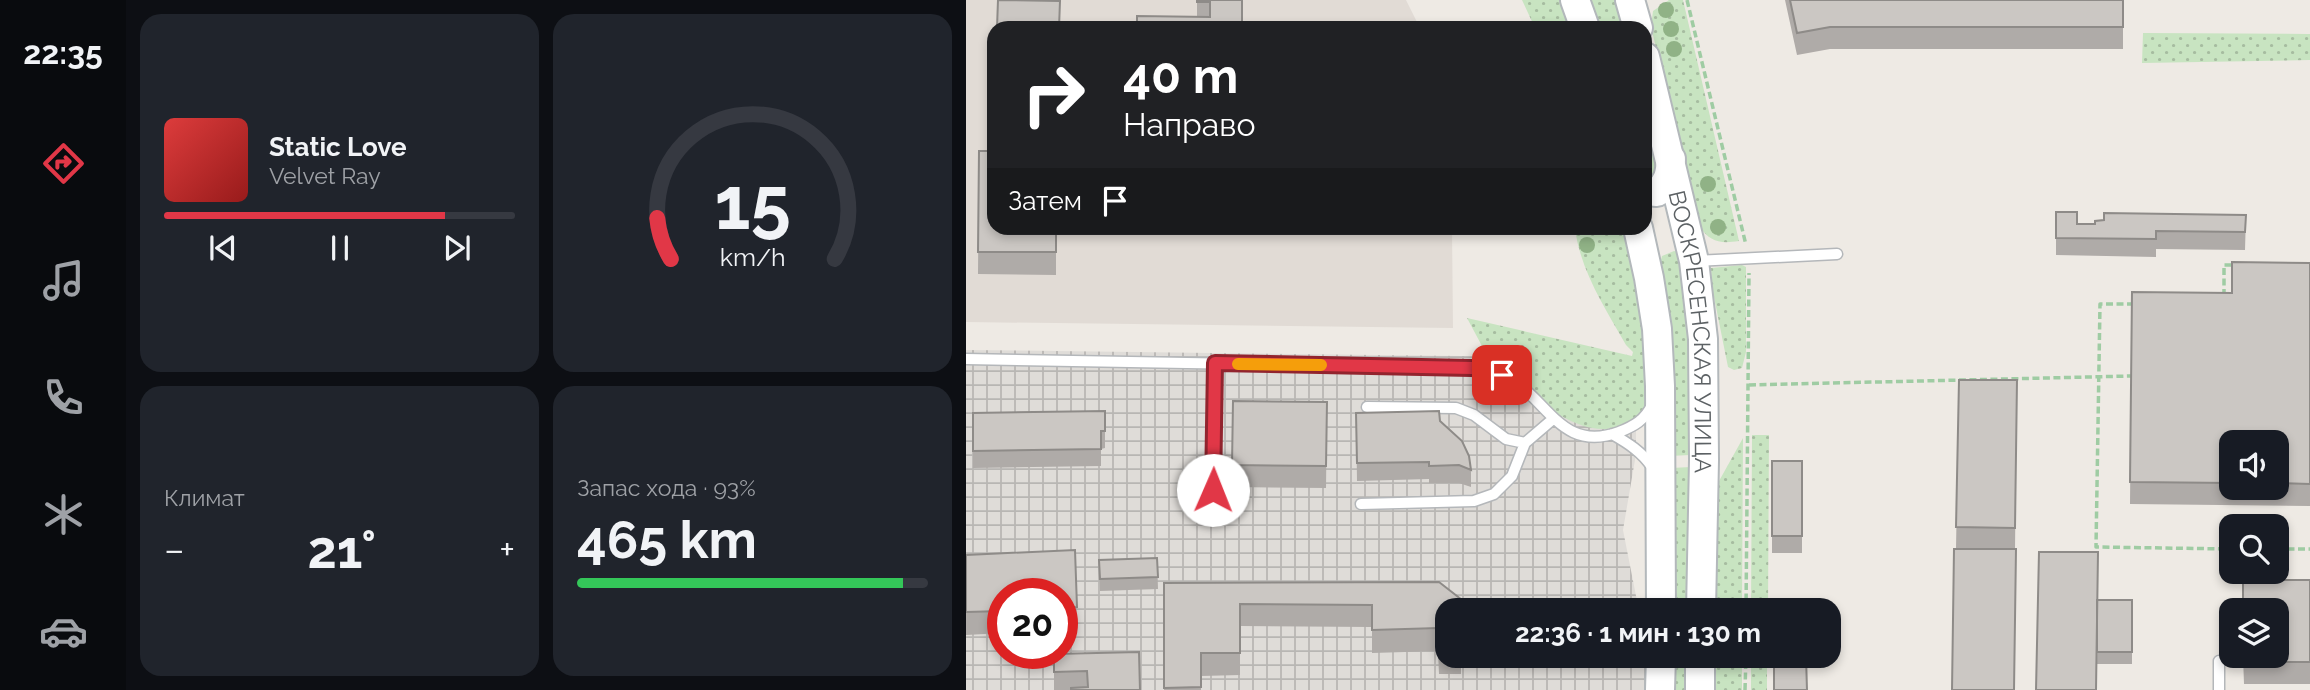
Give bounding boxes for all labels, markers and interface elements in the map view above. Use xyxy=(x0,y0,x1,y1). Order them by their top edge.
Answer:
text: 22:35 xyxy=(23,34,103,71)
text: 40 m xyxy=(1123,47,1238,104)
icon: right xyxy=(1008,49,1099,140)
text: Направо xyxy=(1123,106,1255,143)
text: Static Love xyxy=(269,132,407,162)
icon: directions xyxy=(39,139,88,188)
text: 15 xyxy=(714,161,791,246)
text: Velvet Ray xyxy=(269,162,381,189)
icon: arrive xyxy=(1096,182,1134,220)
text: Затем xyxy=(1008,186,1082,216)
street label: ВОСКРЕСЕНСКАЯ УЛИЦА xyxy=(1664,188,1718,474)
icon: previous xyxy=(204,229,242,267)
icon: pause xyxy=(321,229,359,267)
icon: next xyxy=(438,229,476,267)
text: km/h xyxy=(720,242,785,272)
icon: music xyxy=(39,256,88,305)
pin xyxy=(1472,345,1532,405)
icon: arrive xyxy=(1483,356,1521,394)
icon: phone xyxy=(39,373,88,422)
map controls xyxy=(2219,430,2289,668)
button: sound xyxy=(2219,430,2289,500)
position arrow xyxy=(1176,453,1250,527)
text: Запас хода · 93% xyxy=(577,474,756,501)
text: Климат xyxy=(164,484,245,511)
icon: climate xyxy=(39,490,88,539)
text: 465 km xyxy=(577,509,757,570)
button: search xyxy=(2219,514,2289,584)
text: 21° xyxy=(308,519,376,580)
text: − xyxy=(164,527,184,572)
text: + xyxy=(499,527,515,572)
speed limit sign: 20 xyxy=(987,578,1078,669)
button: layers xyxy=(2219,598,2289,668)
icon: car xyxy=(39,607,88,656)
text: 22:36 · 1 мин · 130 m xyxy=(1515,618,1761,648)

